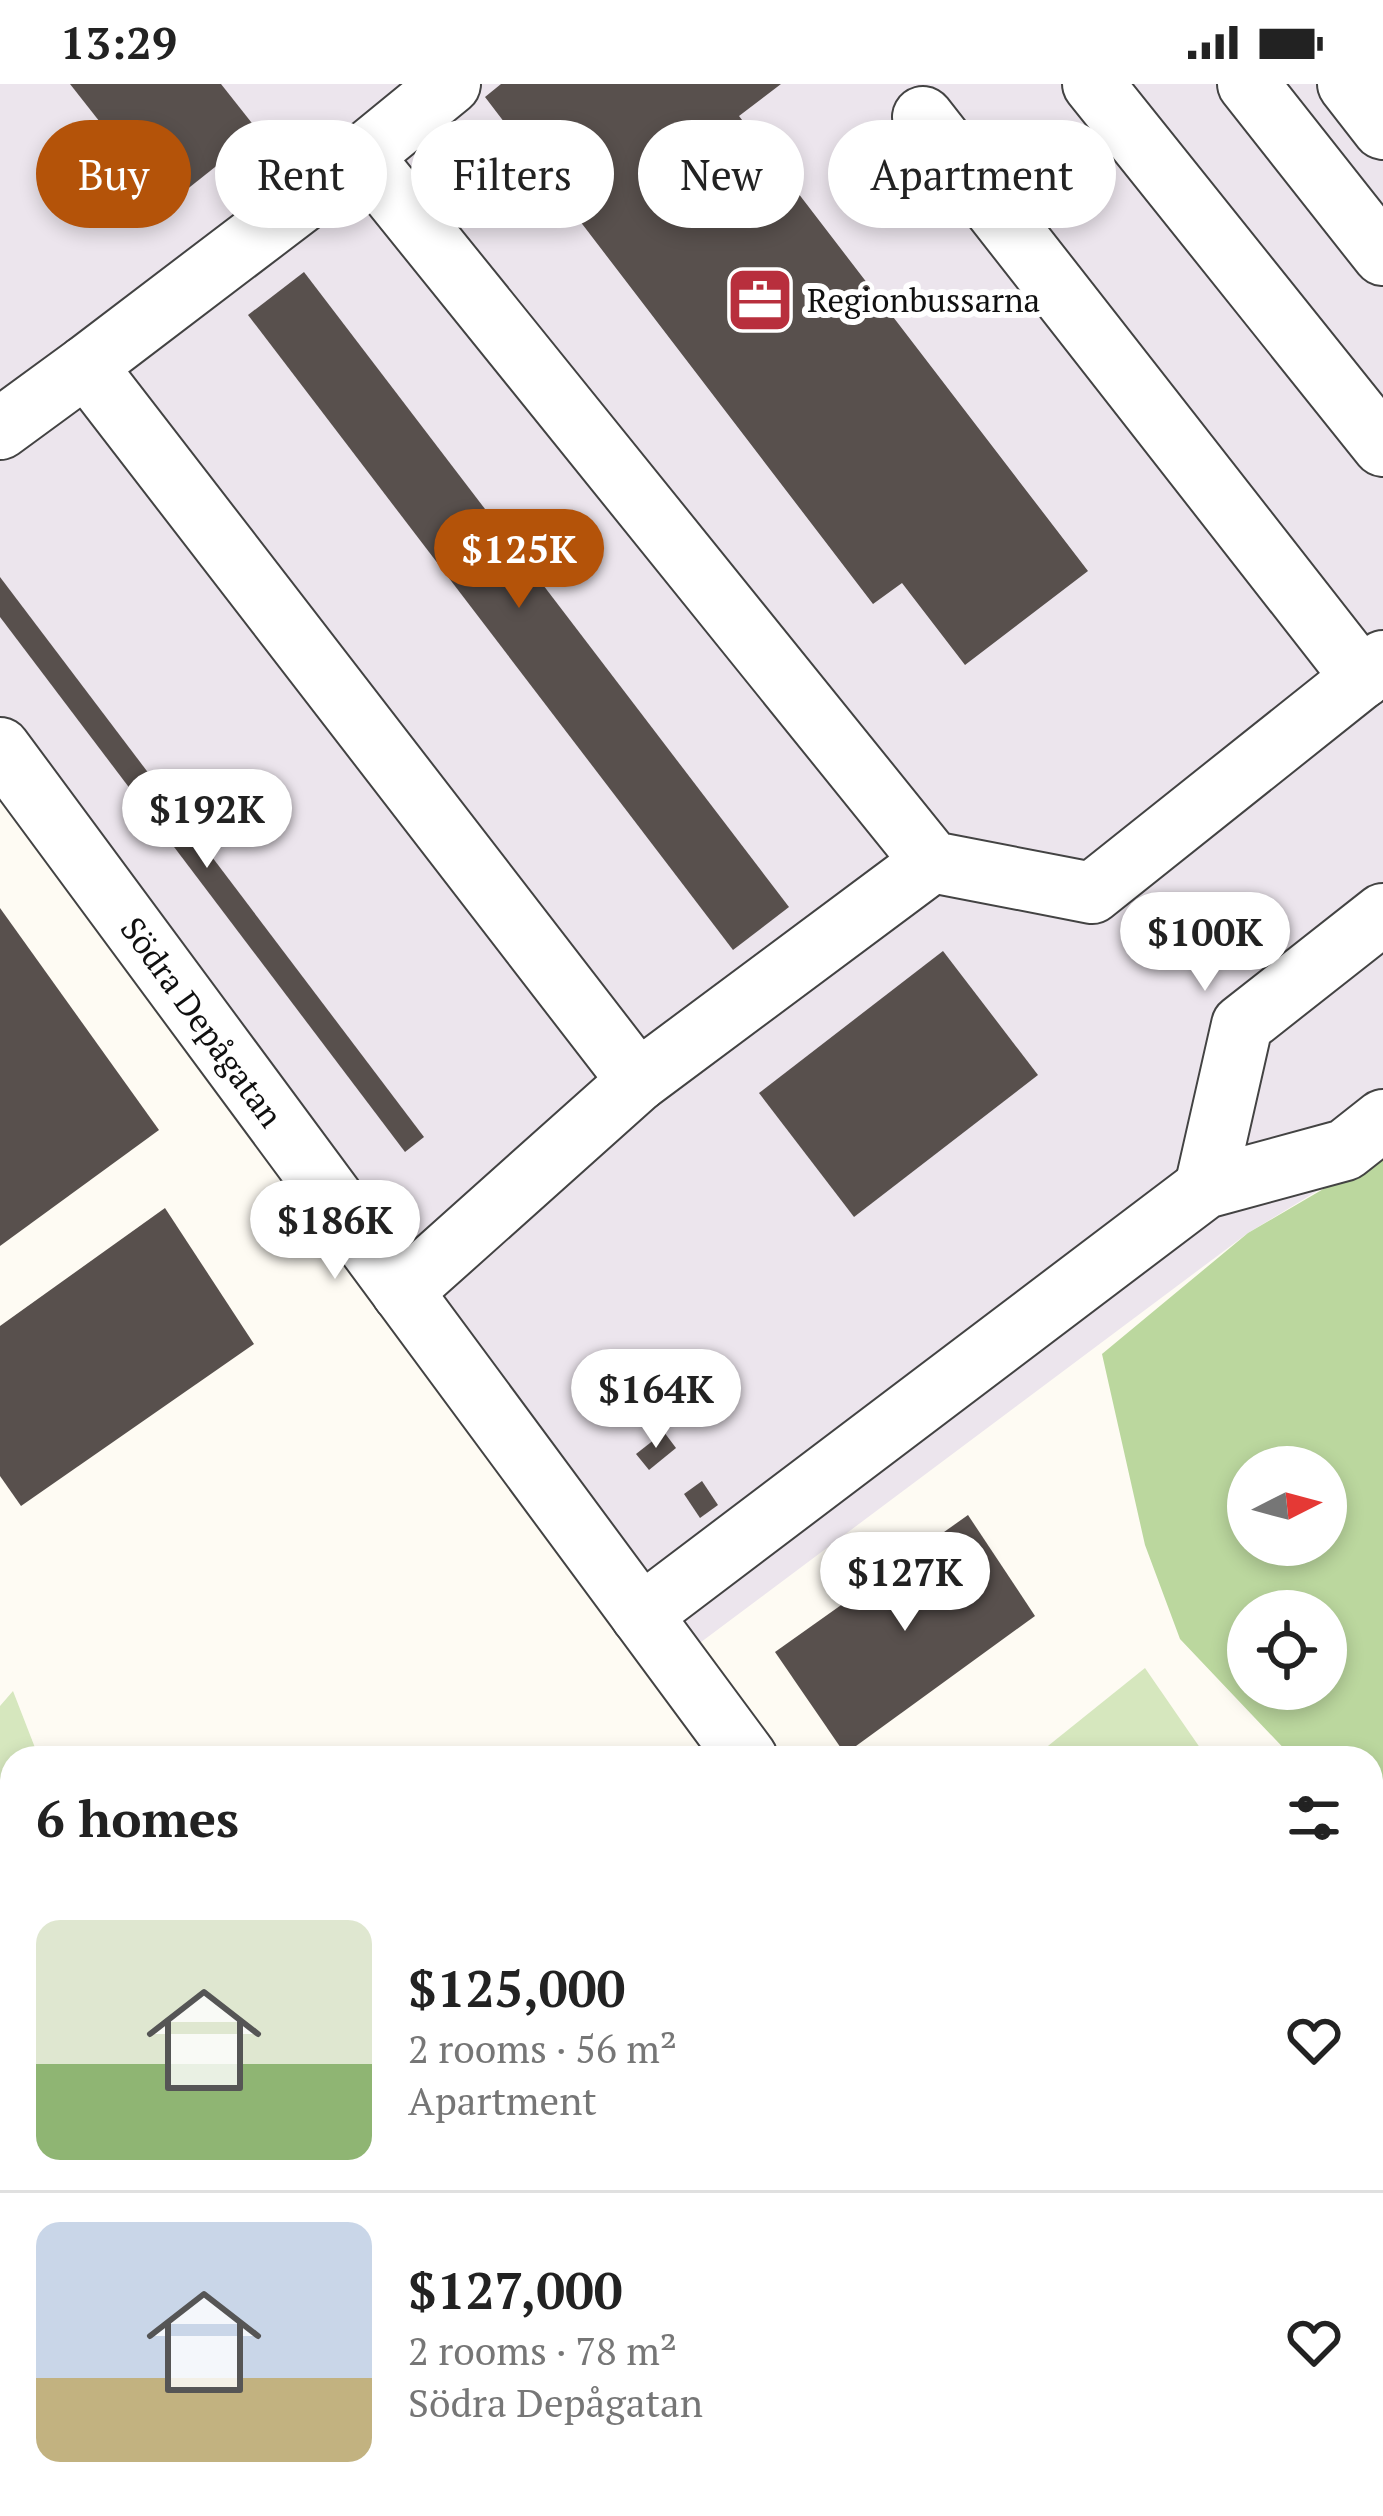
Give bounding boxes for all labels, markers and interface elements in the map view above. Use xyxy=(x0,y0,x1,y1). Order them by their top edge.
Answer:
text: 13:29 xyxy=(60,12,177,72)
chip: Buy xyxy=(36,120,191,228)
chip: Rent xyxy=(215,120,387,228)
chip: Filters xyxy=(411,120,614,228)
chip: New xyxy=(638,120,804,228)
chip: Apartment xyxy=(828,120,1116,228)
office icon: Regionbussarna xyxy=(725,265,795,335)
place label: Regionbussarna xyxy=(807,278,1040,321)
pin: $125K xyxy=(435,509,603,611)
text: $125K xyxy=(461,522,577,574)
pin: $192K xyxy=(123,769,291,871)
text: $192K xyxy=(149,782,265,834)
pin: $100K xyxy=(1121,892,1289,994)
text: $100K xyxy=(1147,905,1263,957)
street label: Södra Depågatan xyxy=(112,908,293,1136)
pin: $186K xyxy=(251,1180,419,1282)
text: $186K xyxy=(277,1193,393,1245)
pin: $164K xyxy=(572,1349,740,1451)
text: $164K xyxy=(598,1362,714,1414)
north arrow xyxy=(1227,1446,1347,1566)
map controls xyxy=(1227,1446,1347,1710)
pin: $127K xyxy=(821,1532,989,1634)
text: $127K xyxy=(847,1545,963,1597)
button: locate xyxy=(1227,1590,1347,1710)
text: 6 homes xyxy=(36,1784,239,1852)
icon: filters xyxy=(1281,1785,1347,1851)
text: $125,000 xyxy=(408,1954,625,2022)
icon: home xyxy=(132,1968,276,2112)
icon: heart xyxy=(1281,2007,1347,2073)
text: 2 rooms · 56 m² xyxy=(408,2022,677,2074)
text: Apartment xyxy=(408,2074,597,2126)
text: $127,000 xyxy=(408,2256,623,2324)
icon: home xyxy=(132,2270,276,2414)
icon: heart xyxy=(1281,2309,1347,2375)
text: 2 rooms · 78 m² xyxy=(408,2324,677,2376)
text: Södra Depågatan xyxy=(408,2376,703,2428)

